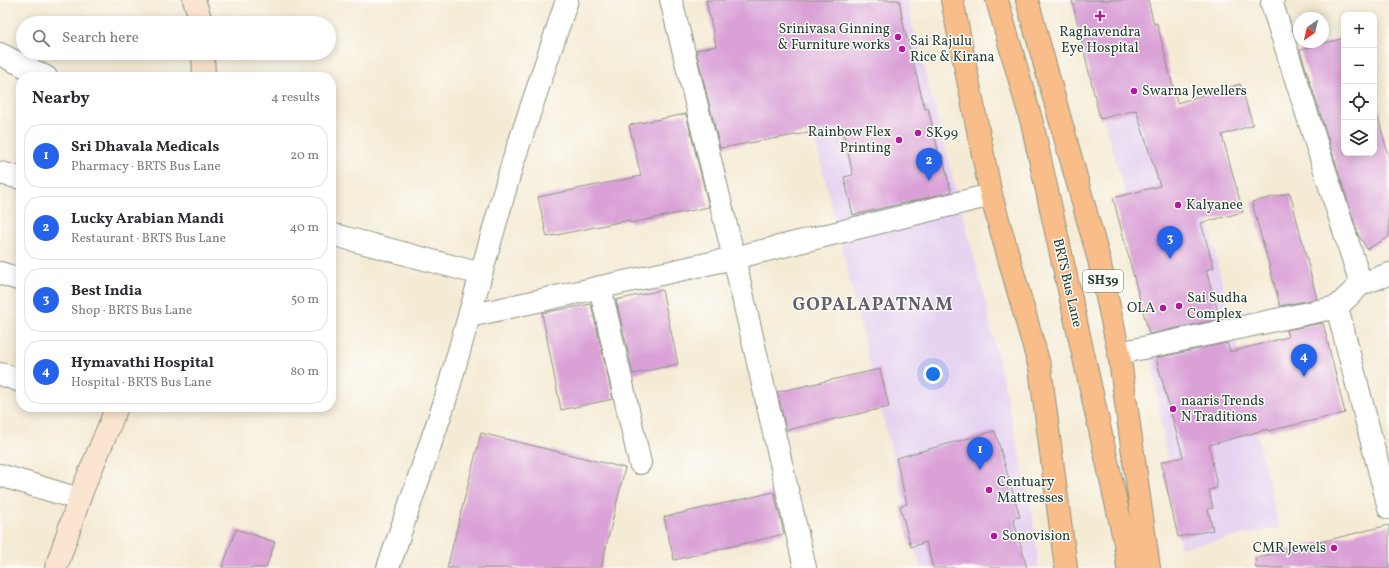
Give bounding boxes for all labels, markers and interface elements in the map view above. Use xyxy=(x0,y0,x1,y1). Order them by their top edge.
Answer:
marker: Raghavendra Eye Hospital xyxy=(1094,10,1106,22)
north arrow xyxy=(1293,12,1329,48)
map controls xyxy=(1341,12,1377,156)
button: + xyxy=(1341,12,1377,48)
search box xyxy=(16,16,336,60)
place label: Srinivasa Ginning & Furniture works xyxy=(778,20,890,55)
place label: Raghavendra Eye Hospital xyxy=(1059,23,1141,58)
icon: search xyxy=(30,27,52,49)
text: Search here xyxy=(62,28,139,49)
marker: Srinivasa Ginning & Furniture works xyxy=(893,32,903,42)
place label: Sai Rajulu Rice & Kirana xyxy=(910,32,995,67)
marker: Sai Rajulu Rice & Kirana xyxy=(897,44,907,54)
button: − xyxy=(1341,48,1377,84)
place label: Swarna Jewellers xyxy=(1142,82,1247,101)
button: locate xyxy=(1341,84,1377,120)
marker: Swarna Jewellers xyxy=(1129,86,1139,96)
text: Nearby xyxy=(32,87,90,110)
text: 4 results xyxy=(271,89,320,107)
button: layers xyxy=(1341,120,1377,156)
place label: Rainbow Flex Printing xyxy=(808,123,891,158)
place label: SK99 xyxy=(926,124,958,143)
marker: SK99 xyxy=(913,128,923,138)
marker: Rainbow Flex Printing xyxy=(894,135,904,145)
text: Sri Dhavala Medicals xyxy=(71,137,219,158)
text: 1 xyxy=(43,147,49,165)
text: 20 m xyxy=(290,147,319,165)
pin: 2 xyxy=(916,148,942,181)
text: Pharmacy · BRTS Bus Lane xyxy=(71,158,221,176)
place label: Kalyanee xyxy=(1186,196,1243,215)
marker: Kalyanee xyxy=(1173,200,1183,210)
text: Lucky Arabian Mandi xyxy=(71,209,224,230)
text: 2 xyxy=(43,219,49,237)
text: 40 m xyxy=(290,219,319,237)
pin: 3 xyxy=(1157,226,1183,259)
text: Restaurant · BRTS Bus Lane xyxy=(71,230,226,248)
street label: BRTS Bus Lane xyxy=(1048,237,1087,330)
road number: SH39 xyxy=(1083,270,1123,292)
text: Best India xyxy=(71,281,142,302)
place label: Sai Sudha Complex xyxy=(1187,289,1248,324)
text: 3 xyxy=(43,291,49,309)
text: 50 m xyxy=(291,291,319,309)
district label: GOPALAPATNAM xyxy=(792,293,954,318)
place label: OLA xyxy=(1127,299,1155,318)
marker: Sai Sudha Complex xyxy=(1174,301,1184,311)
text: Shop · BRTS Bus Lane xyxy=(71,302,192,320)
marker: OLA xyxy=(1158,303,1168,313)
pin: 4 xyxy=(1291,344,1317,377)
text: Hymavathi Hospital xyxy=(71,353,214,374)
text: 4 xyxy=(42,363,50,381)
text: 80 m xyxy=(290,363,319,381)
your location xyxy=(923,364,943,384)
text: Hospital · BRTS Bus Lane xyxy=(71,374,212,392)
place label: naaris Trends N Traditions xyxy=(1181,392,1264,427)
marker: naaris Trends N Traditions xyxy=(1168,404,1178,414)
pin: 1 xyxy=(967,437,993,470)
place label: Centuary Mattresses xyxy=(997,473,1064,508)
marker: Centuary Mattresses xyxy=(984,485,994,495)
place label: Sonovision xyxy=(1002,527,1070,546)
marker: Sonovision xyxy=(989,531,999,541)
place label: CMR Jewels xyxy=(1253,539,1326,558)
marker: CMR Jewels xyxy=(1329,543,1339,553)

